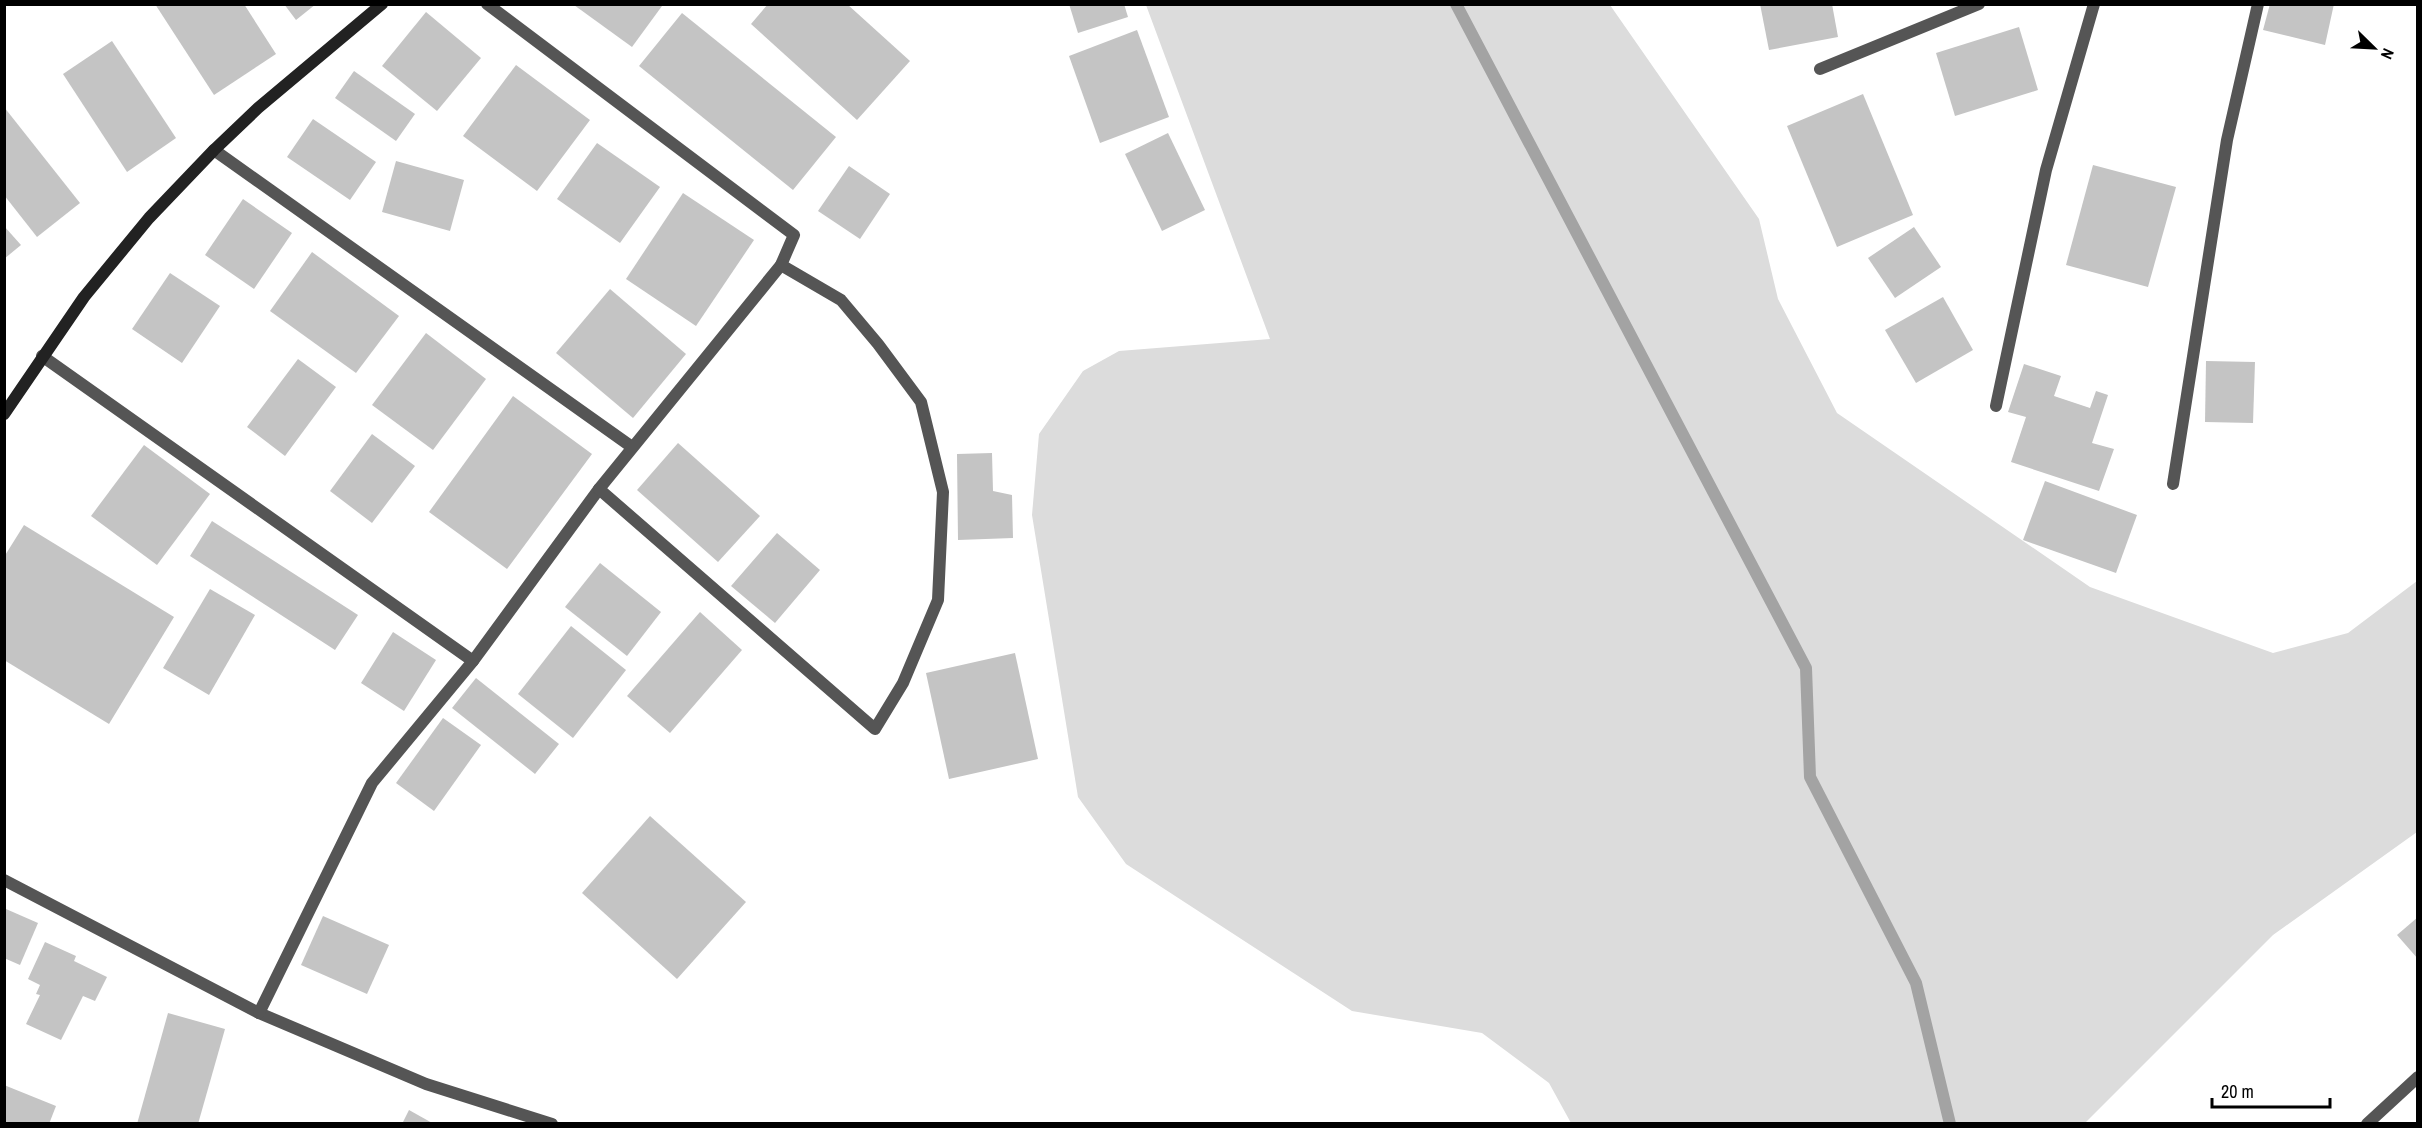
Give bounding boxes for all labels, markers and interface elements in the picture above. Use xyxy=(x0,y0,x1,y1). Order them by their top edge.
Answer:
north arrow xyxy=(2344,18,2404,78)
text: N xyxy=(2376,45,2400,63)
scale bar xyxy=(2212,1071,2330,1109)
text: 20 m xyxy=(2221,1079,2254,1104)

